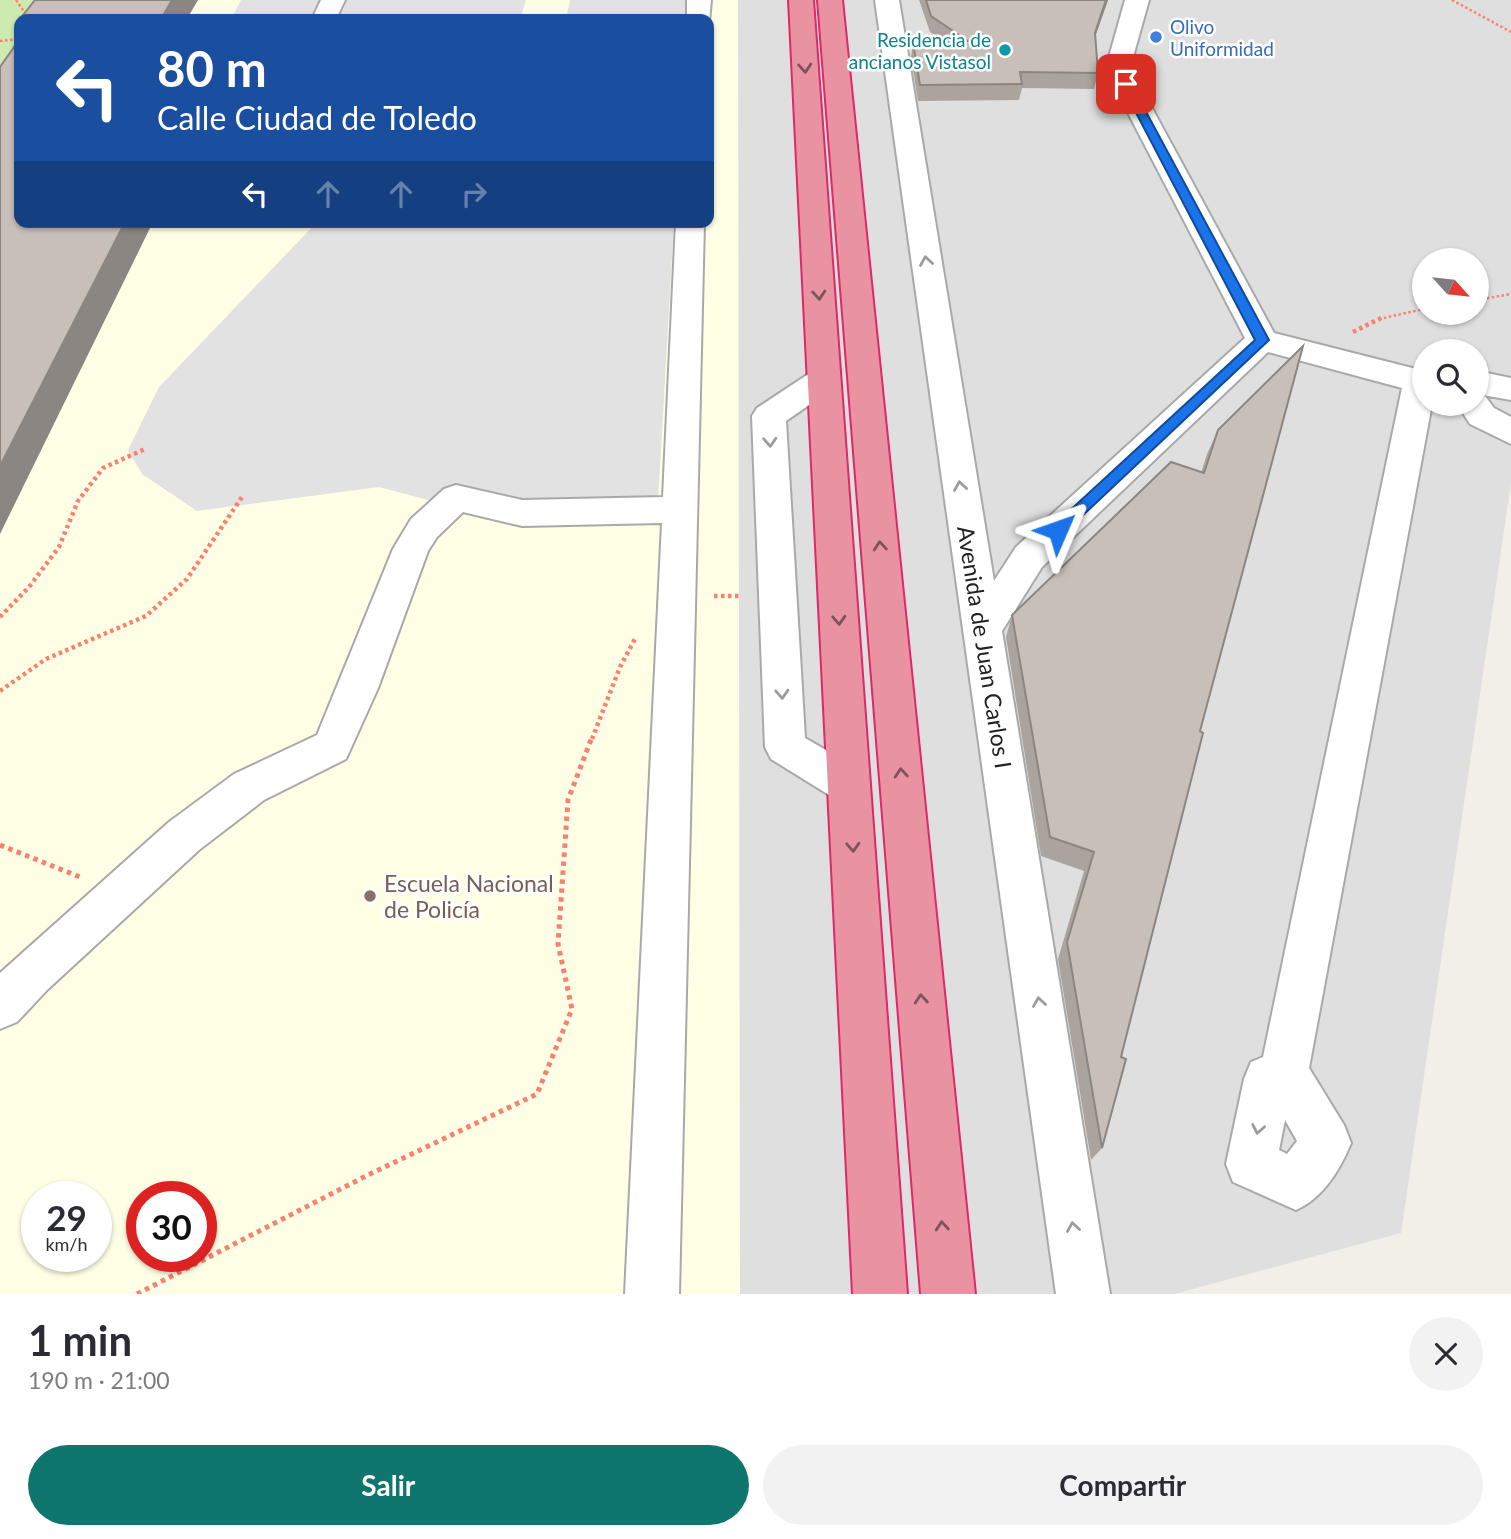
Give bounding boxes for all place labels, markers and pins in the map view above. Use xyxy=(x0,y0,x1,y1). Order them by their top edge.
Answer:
place label: Olivo Uniformidad xyxy=(1170,15,1274,60)
place label: Residencia de ancianos Vistasol xyxy=(849,28,991,73)
marker: Olivo Uniformidad xyxy=(1148,29,1164,45)
marker: Residencia de ancianos Vistasol xyxy=(997,42,1013,58)
pin xyxy=(1096,54,1156,114)
place label: Escuela Nacional de Policía xyxy=(384,869,554,923)
marker: Escuela Nacional de Policía xyxy=(362,888,378,904)

